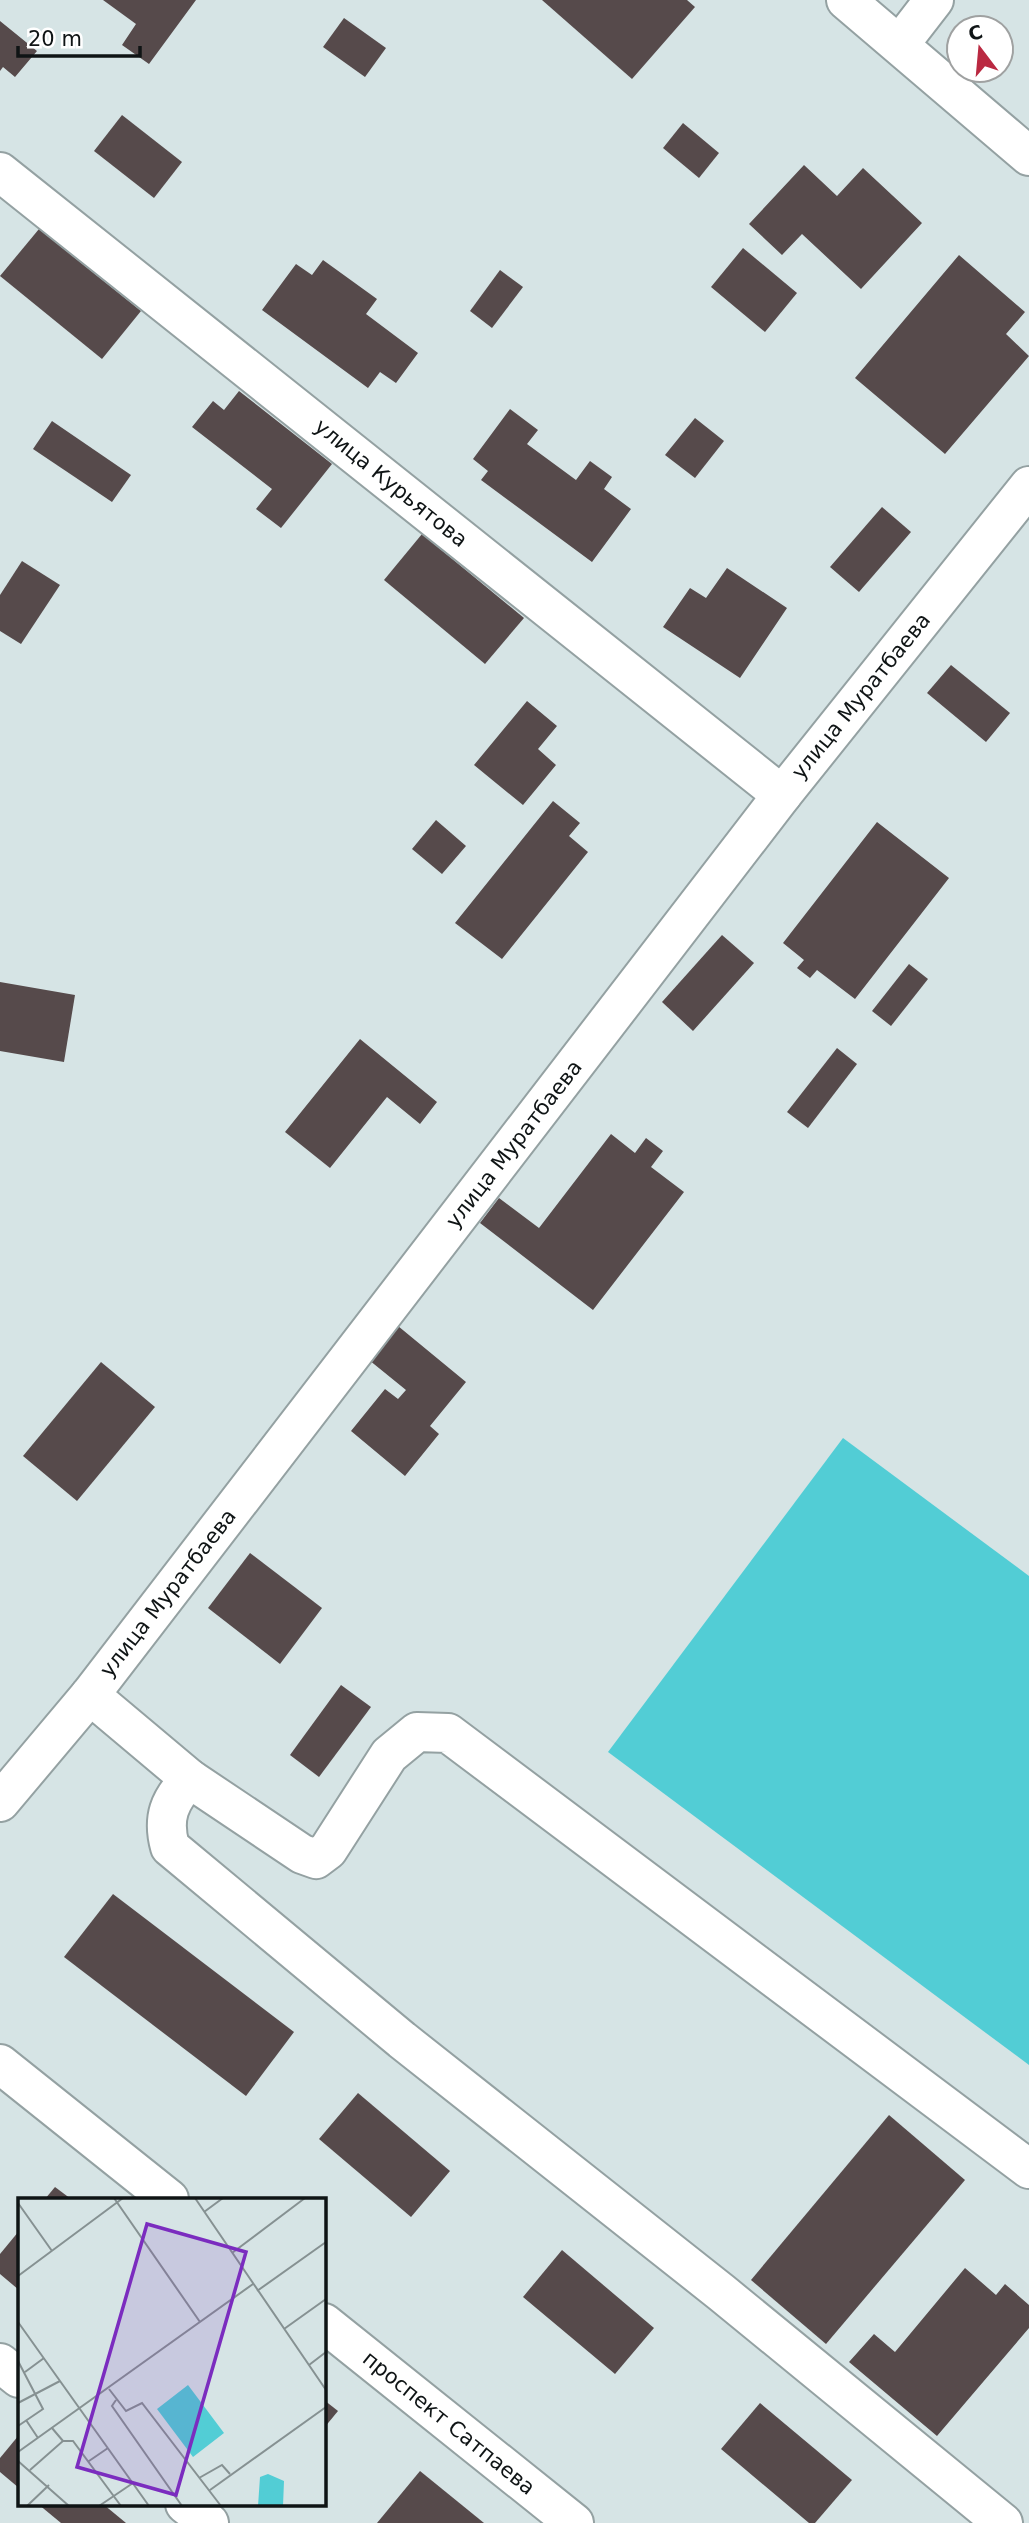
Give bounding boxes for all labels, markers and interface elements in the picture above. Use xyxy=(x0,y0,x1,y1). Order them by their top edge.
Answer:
scale bar xyxy=(18,14,140,58)
north arrow xyxy=(945,14,1015,84)
text: С xyxy=(966,20,985,45)
text: 20 m xyxy=(28,27,82,51)
street label: улица Курьятова xyxy=(310,414,472,552)
street label: улица Муратбаева xyxy=(787,608,935,784)
street label: улица Муратбаева xyxy=(441,1055,587,1233)
street label: улица Муратбаева xyxy=(95,1504,241,1682)
inset map xyxy=(18,2198,326,2506)
street label: проспект Сатпаева xyxy=(358,2346,540,2500)

